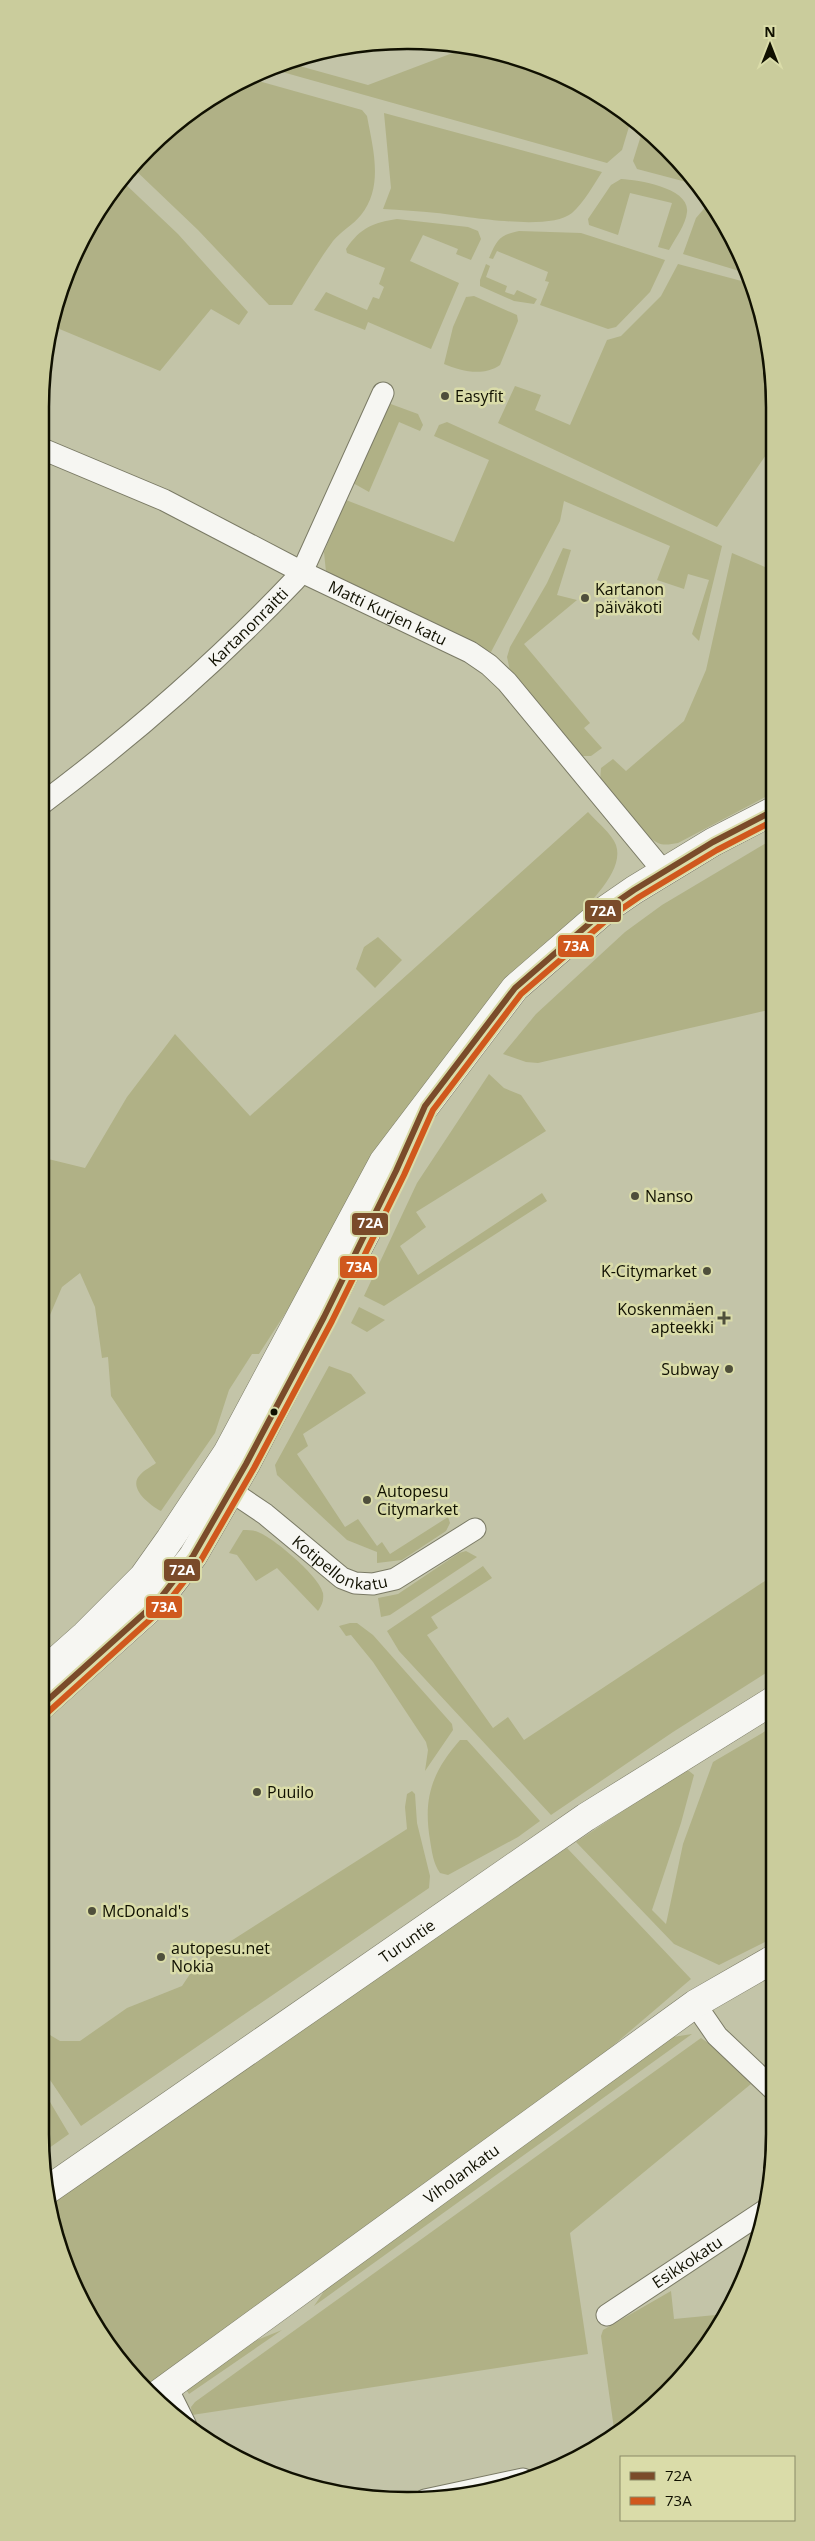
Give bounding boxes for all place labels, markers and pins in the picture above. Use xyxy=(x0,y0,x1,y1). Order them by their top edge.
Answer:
place label: Easyfit xyxy=(455,385,504,407)
marker: Easyfit xyxy=(439,390,451,402)
place label: Kartanon päiväkoti xyxy=(595,578,664,618)
marker: Kartanon päiväkoti xyxy=(579,592,591,604)
place label: Nanso xyxy=(645,1185,693,1207)
marker: Nanso xyxy=(629,1190,641,1202)
place label: K-Citymarket xyxy=(601,1260,697,1282)
marker: K-Citymarket xyxy=(701,1265,713,1277)
place label: Koskenmäen apteekki xyxy=(617,1298,714,1338)
marker: Koskenmäen apteekki xyxy=(718,1312,730,1324)
place label: Subway xyxy=(661,1358,720,1380)
marker: Subway xyxy=(723,1363,735,1375)
unlabelled marker xyxy=(269,1407,279,1417)
place label: Autopesu Citymarket xyxy=(377,1480,458,1520)
marker: Autopesu Citymarket xyxy=(361,1494,373,1506)
place label: Puuilo xyxy=(267,1781,314,1803)
marker: Puuilo xyxy=(251,1786,263,1798)
place label: McDonald's xyxy=(102,1900,189,1922)
marker: McDonald's xyxy=(86,1905,98,1917)
place label: autopesu.net Nokia xyxy=(171,1937,270,1977)
marker: autopesu.net Nokia xyxy=(155,1951,167,1963)

